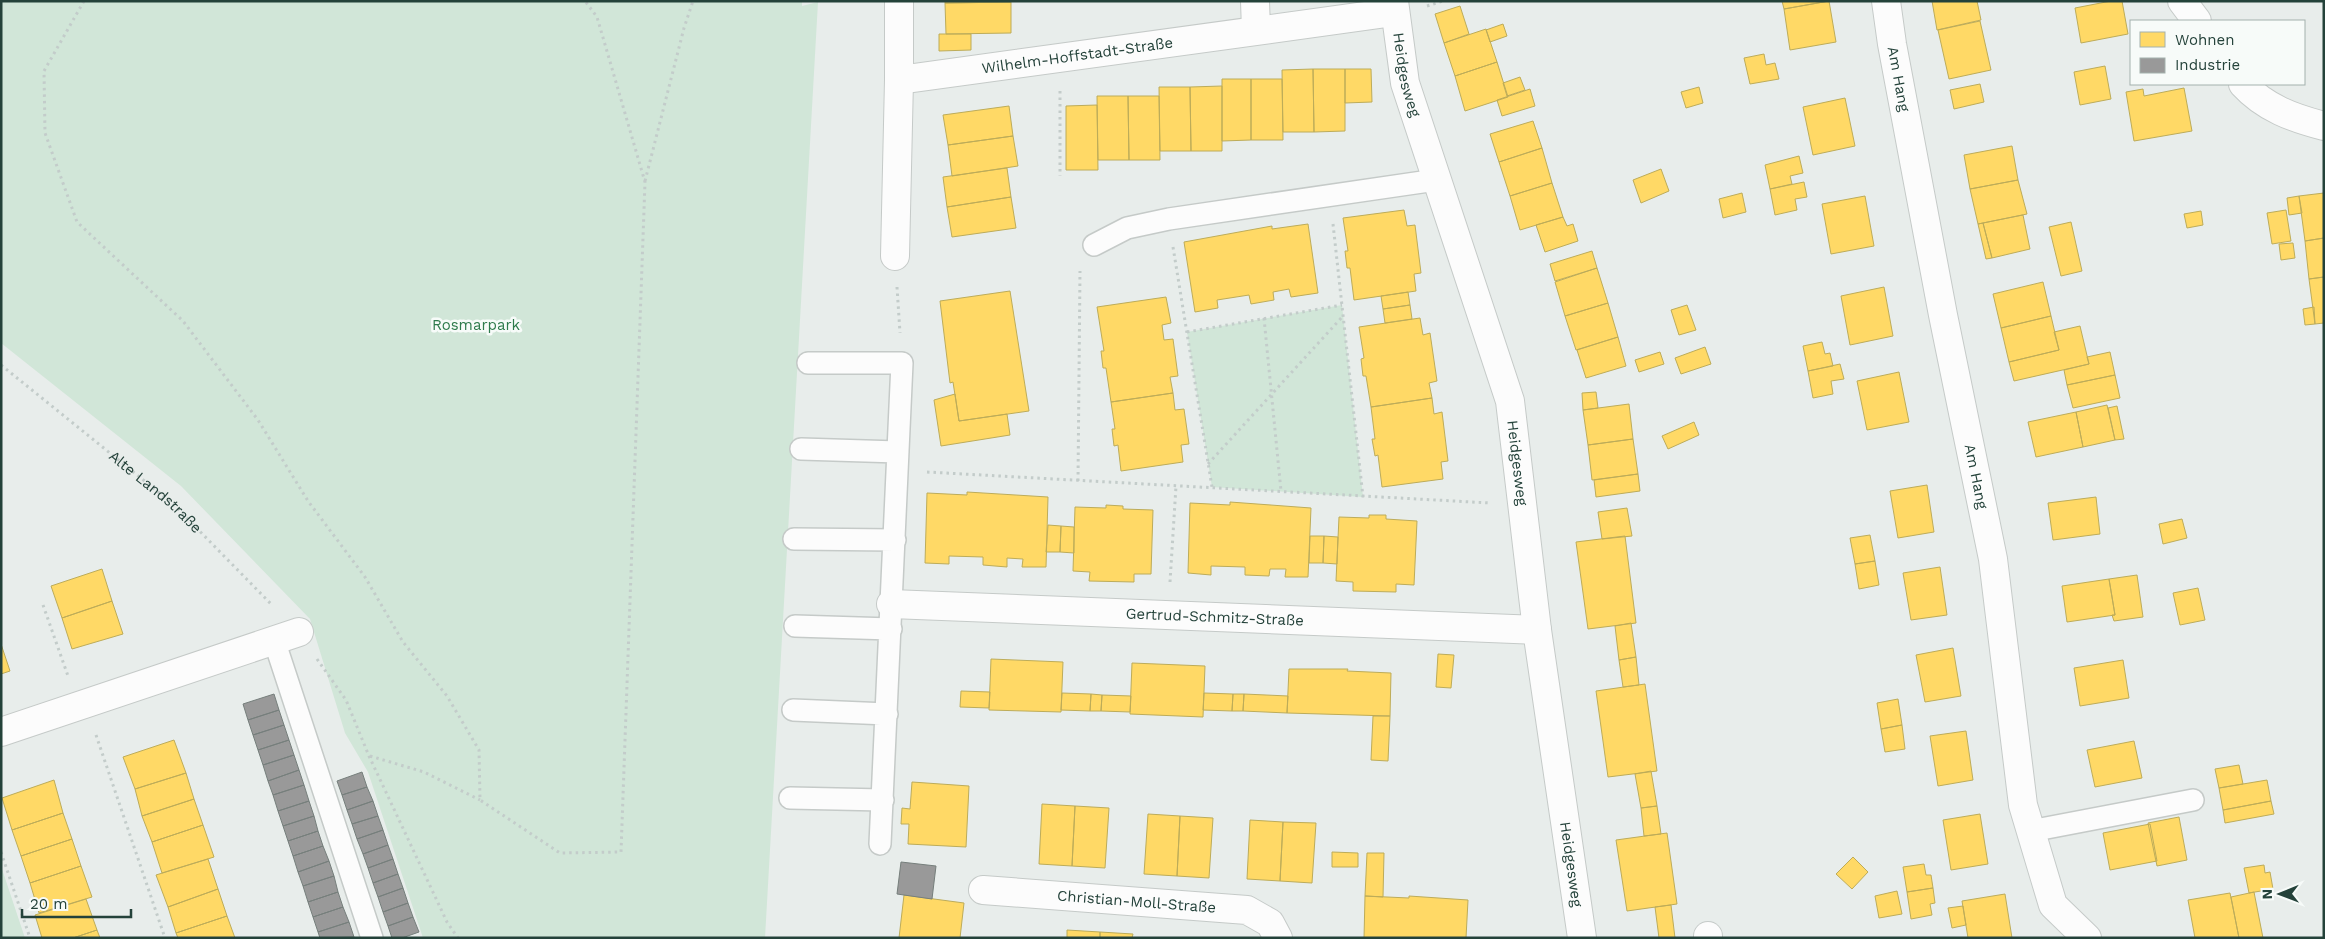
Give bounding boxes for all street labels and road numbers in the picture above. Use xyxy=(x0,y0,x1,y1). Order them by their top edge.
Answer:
street label: Heidgesweg xyxy=(1389,32,1425,119)
street label: Wilhelm-Hoffstadt-Straße xyxy=(981,33,1174,78)
street label: Am Hang xyxy=(1884,45,1914,113)
street label: Heidgesweg xyxy=(1503,419,1531,507)
street label: Am Hang xyxy=(1961,442,1992,511)
street label: Alte Landstraße xyxy=(105,447,206,537)
street label: Gertrud-Schmitz-Straße xyxy=(1125,604,1304,630)
street label: Heidgesweg xyxy=(1556,820,1586,908)
street label: Christian-Moll-Straße xyxy=(1056,887,1217,917)

